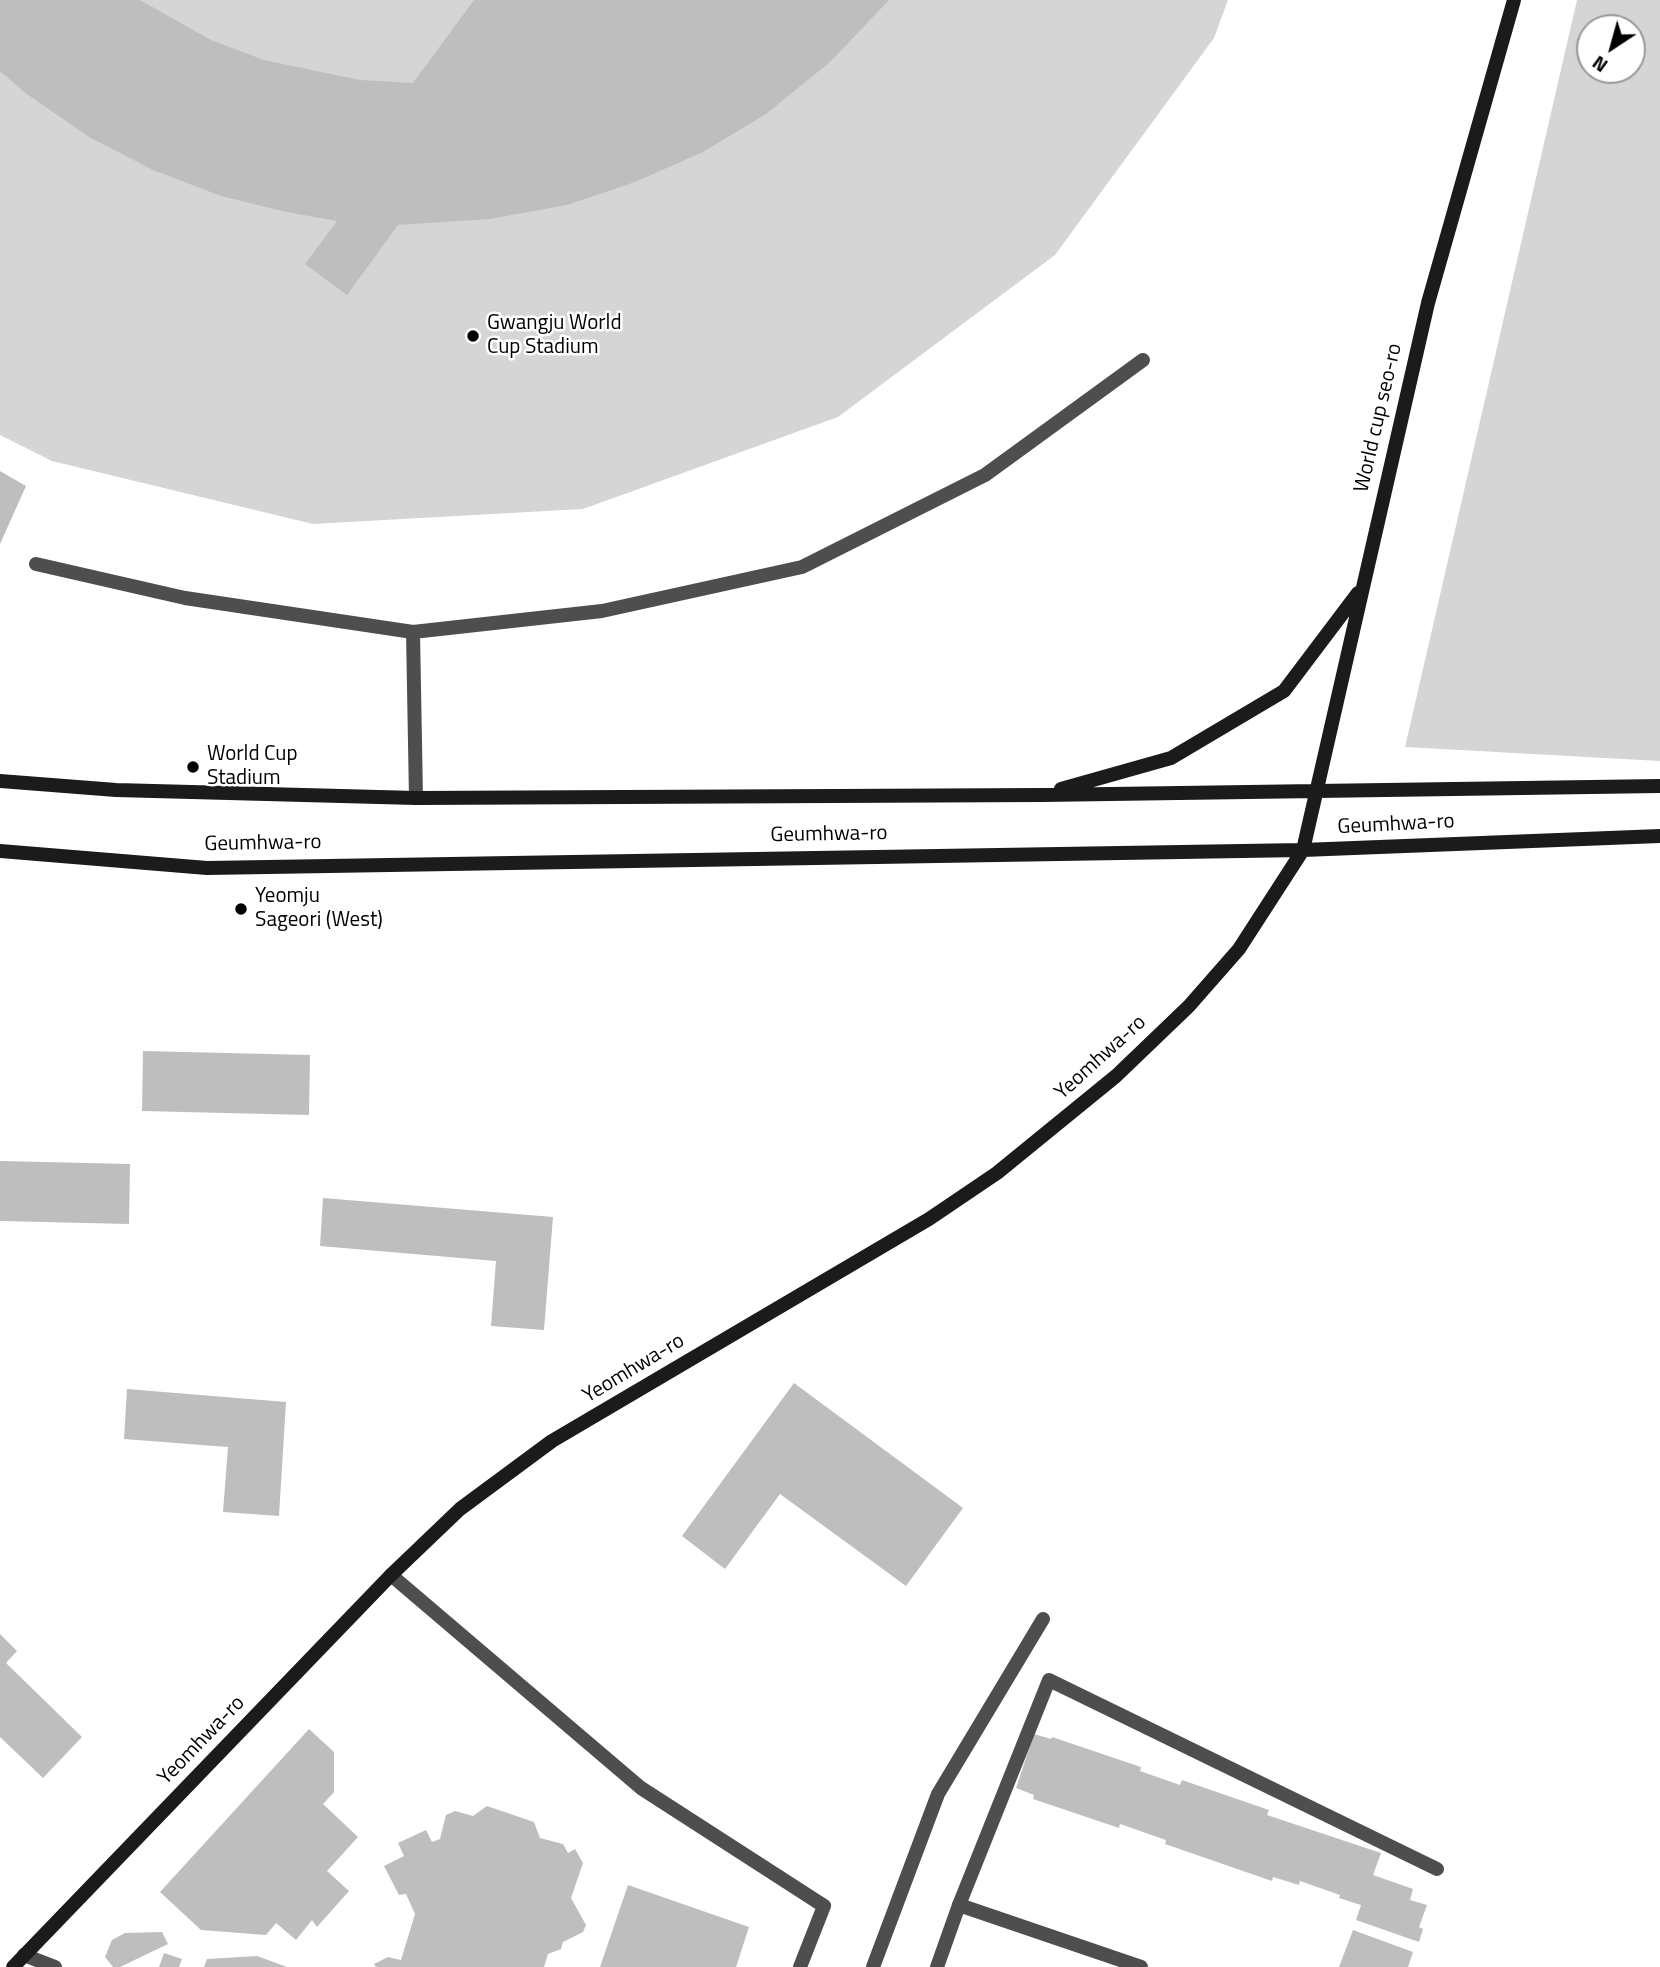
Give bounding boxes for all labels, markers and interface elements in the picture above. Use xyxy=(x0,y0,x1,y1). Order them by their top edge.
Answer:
north arrow xyxy=(1576,14,1646,84)
text: N xyxy=(1586,49,1613,80)
place label: Gwangju World Cup Stadium xyxy=(487,311,622,361)
marker: Gwangju World Cup Stadium xyxy=(465,328,481,344)
street label: World cup seo-ro xyxy=(1350,341,1408,495)
place label: World Cup Stadium xyxy=(207,742,298,792)
marker: World Cup Stadium xyxy=(185,759,201,775)
street label: Geumhwa-ro xyxy=(1337,809,1455,841)
street label: Geumhwa-ro xyxy=(770,821,888,849)
street label: Geumhwa-ro xyxy=(204,830,322,858)
place label: Yeomju Sageori (West) xyxy=(255,884,383,934)
marker: Yeomju Sageori (West) xyxy=(233,901,249,917)
street label: Yeomhwa-ro xyxy=(1050,1010,1152,1106)
street label: Yeomhwa-ro xyxy=(579,1329,689,1409)
street label: Yeomhwa-ro xyxy=(153,1691,251,1791)

